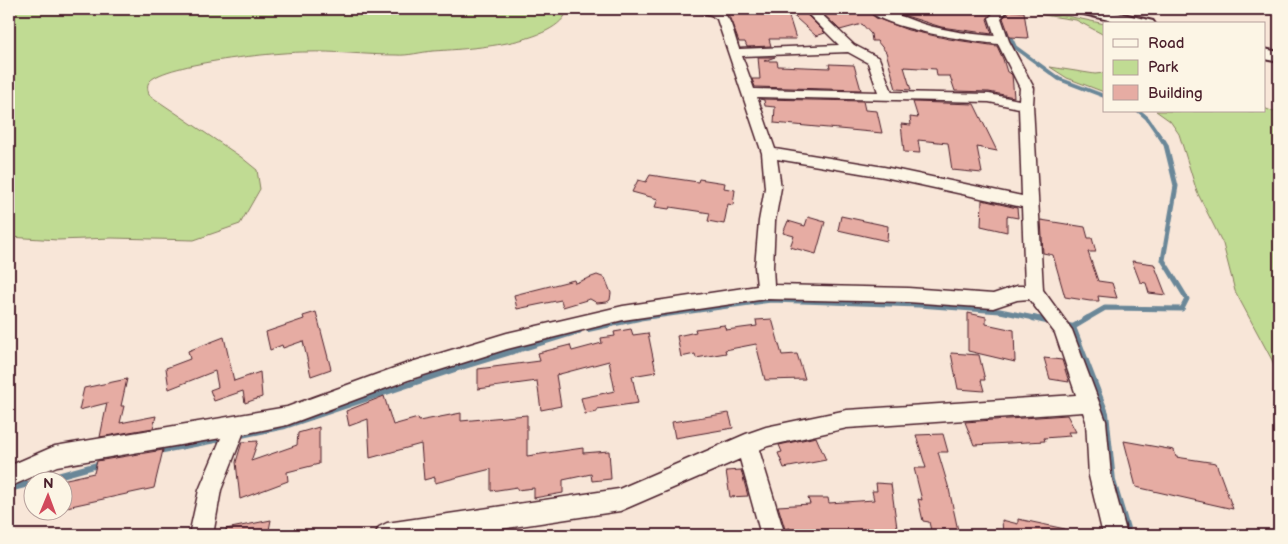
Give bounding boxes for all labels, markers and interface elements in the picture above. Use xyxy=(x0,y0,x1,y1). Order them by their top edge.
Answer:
legend xyxy=(1103,22,1266,112)
text: Road xyxy=(1148,34,1184,53)
text: Park xyxy=(1148,58,1179,77)
text: Building xyxy=(1148,84,1203,103)
north arrow xyxy=(22,472,72,522)
text: N xyxy=(43,475,54,492)

